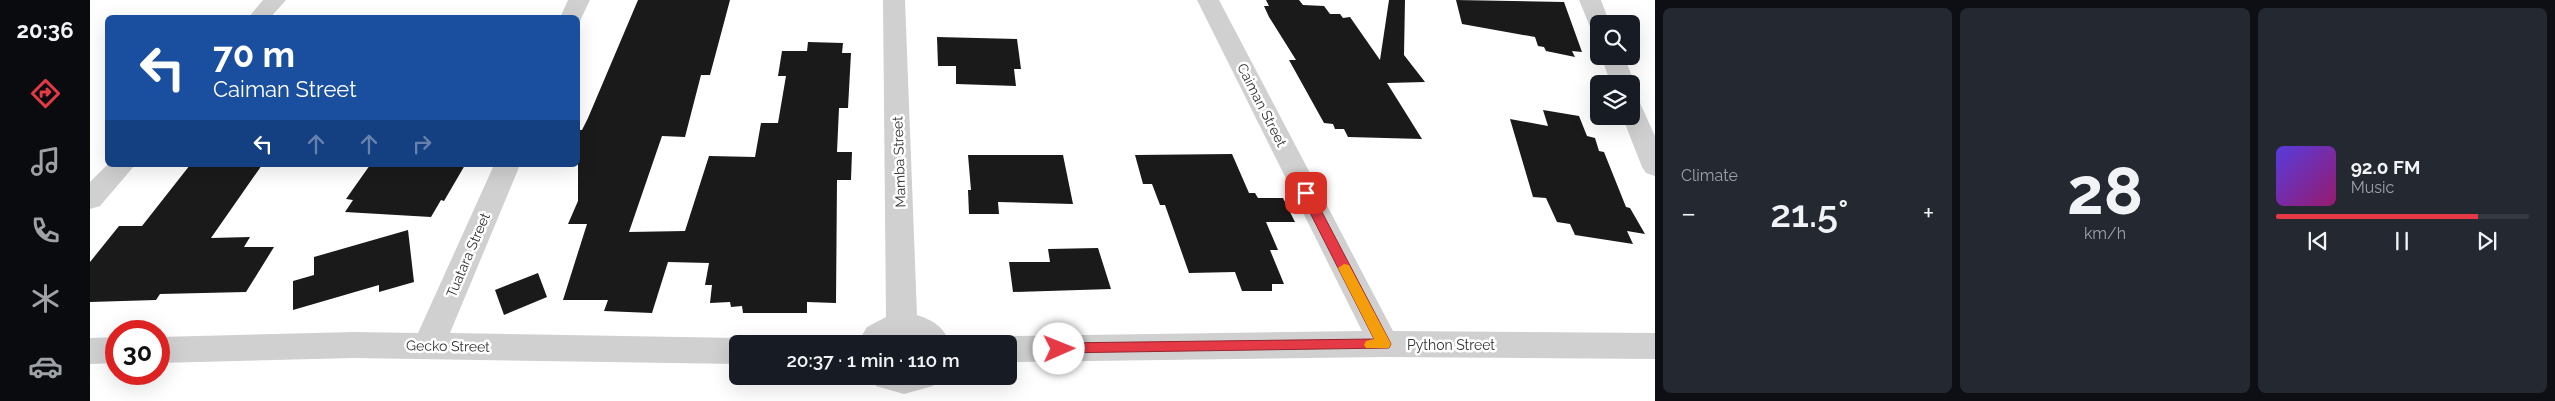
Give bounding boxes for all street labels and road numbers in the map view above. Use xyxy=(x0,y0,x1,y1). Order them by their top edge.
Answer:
street label: Caiman Street xyxy=(1234,61,1290,150)
street label: Mamba Street xyxy=(889,116,909,208)
street label: Tuatara Street xyxy=(443,210,493,300)
street label: Gecko Street xyxy=(406,337,490,355)
street label: Python Street xyxy=(1407,337,1495,353)

